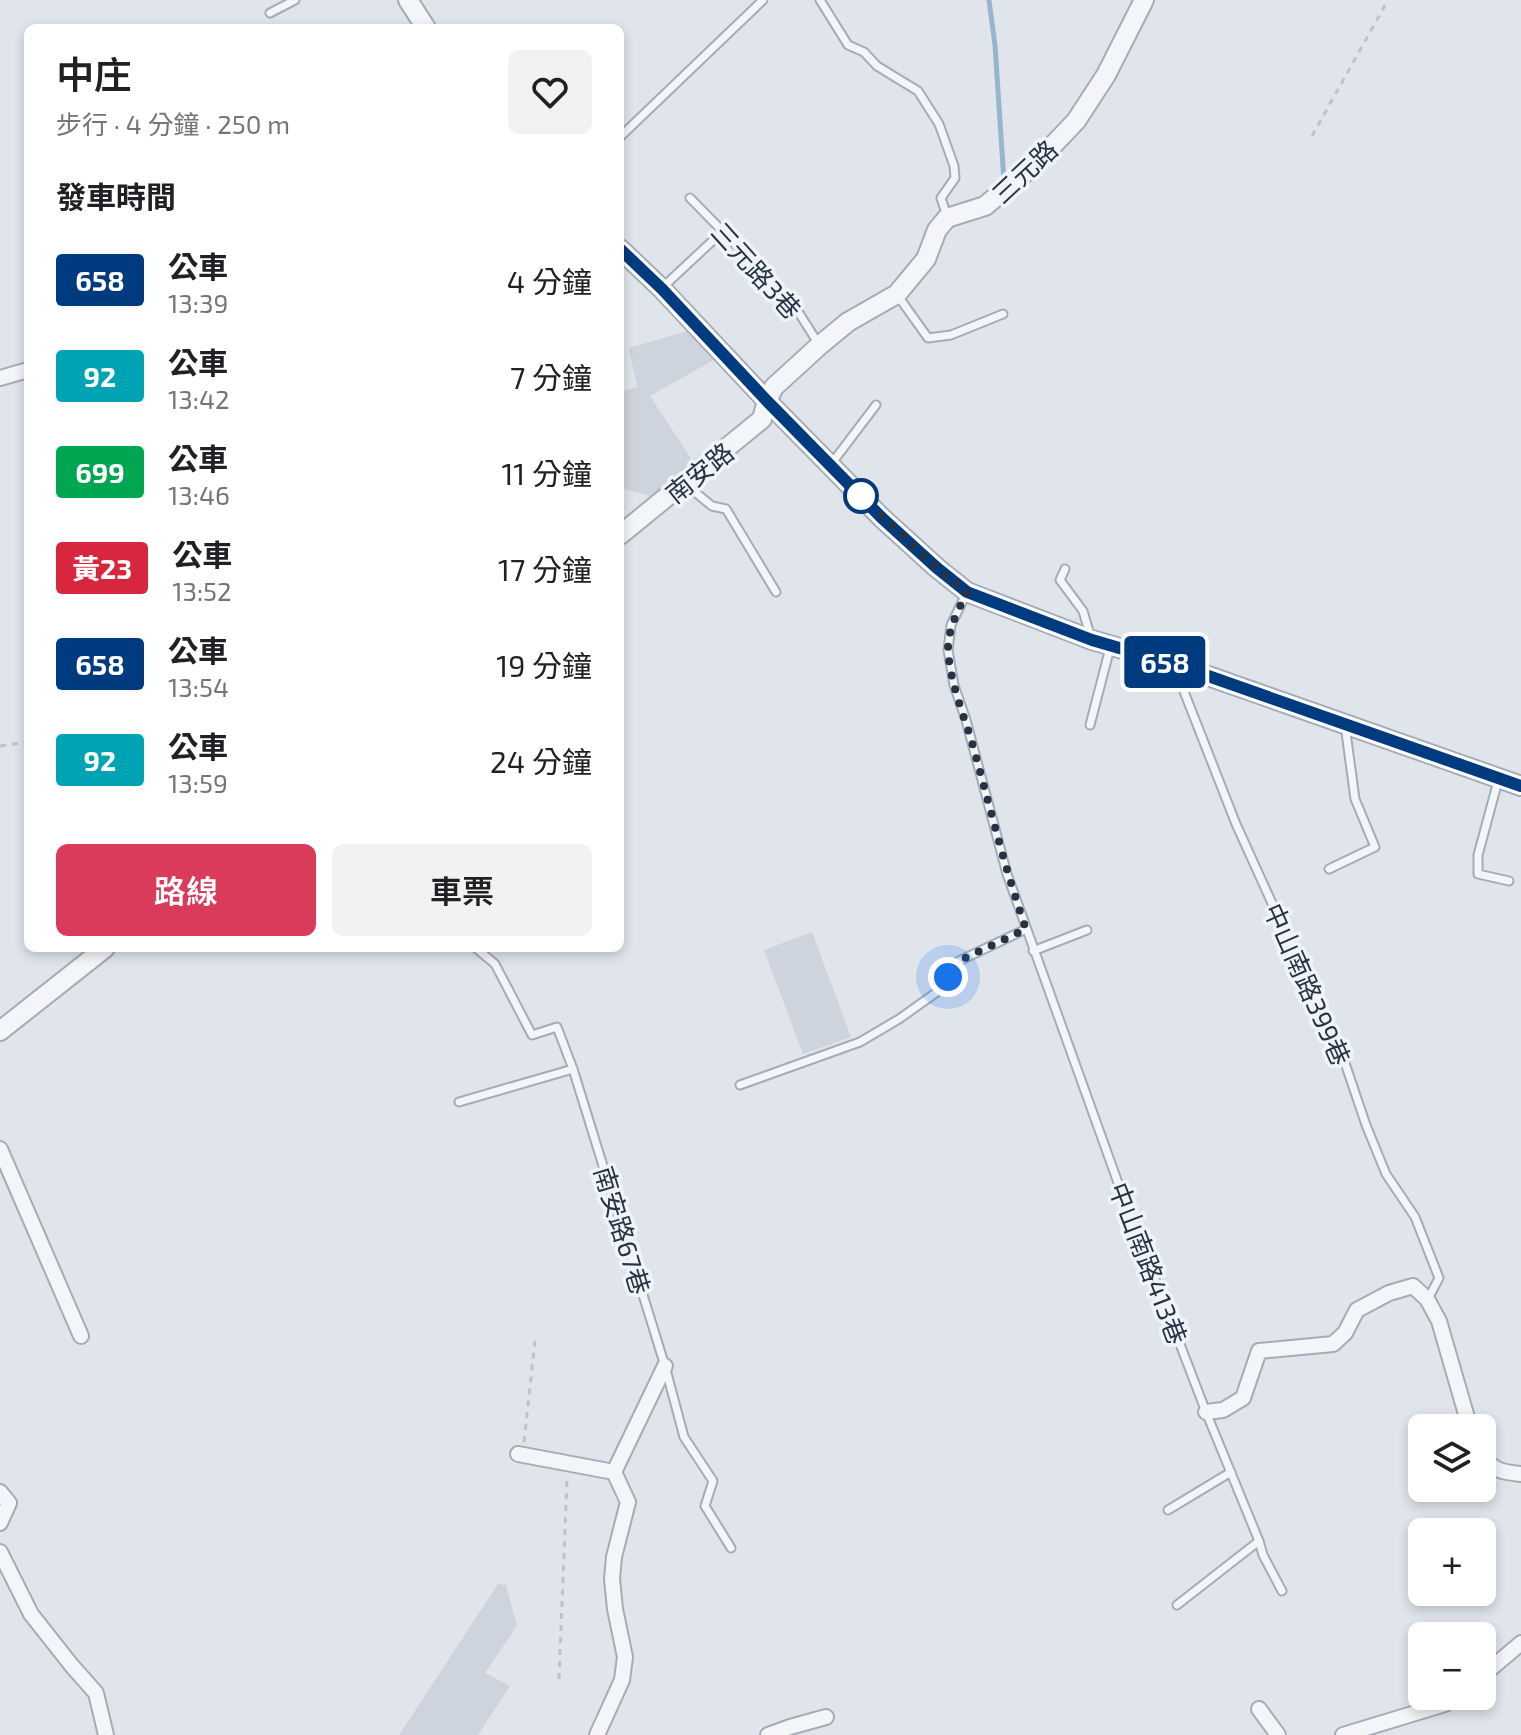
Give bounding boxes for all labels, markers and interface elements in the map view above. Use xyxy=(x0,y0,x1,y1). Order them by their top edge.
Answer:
button: heart xyxy=(508,50,592,134)
text: 中庄 xyxy=(56,51,132,97)
text: 步行 · 4 分鐘 · 250 m xyxy=(56,108,290,139)
street label: 三元路 xyxy=(985,133,1063,209)
text: 發車時間 xyxy=(56,178,176,214)
street label: 三元路3巷 xyxy=(706,216,808,324)
text: 公車 xyxy=(168,248,228,284)
text: 658 xyxy=(75,263,125,297)
text: 4 分鐘 xyxy=(507,263,592,299)
text: 13:39 xyxy=(168,287,228,318)
text: 公車 xyxy=(168,344,228,380)
text: 92 xyxy=(84,359,116,393)
text: 7 分鐘 xyxy=(510,359,592,395)
text: 13:42 xyxy=(168,383,230,414)
street label: 南安路 xyxy=(659,435,739,509)
text: 公車 xyxy=(168,440,228,476)
text: 699 xyxy=(75,455,125,489)
text: 11 分鐘 xyxy=(501,455,592,491)
text: 13:46 xyxy=(168,479,230,510)
unlabelled marker xyxy=(844,479,878,513)
text: 公車 xyxy=(172,536,232,572)
text: 黃23 xyxy=(72,551,132,585)
text: 17 分鐘 xyxy=(498,551,592,587)
text: 13:52 xyxy=(172,575,232,606)
text: 公車 xyxy=(168,632,228,668)
line badge: 658 xyxy=(1119,636,1211,688)
text: 658 xyxy=(1140,645,1190,679)
text: 658 xyxy=(75,647,125,681)
text: 19 分鐘 xyxy=(496,647,592,683)
text: 13:54 xyxy=(168,671,229,702)
text: 公車 xyxy=(168,728,228,764)
text: 92 xyxy=(84,743,116,777)
text: 24 分鐘 xyxy=(490,743,592,779)
text: 13:59 xyxy=(168,767,228,798)
button: 路線 xyxy=(56,844,316,936)
button: 車票 xyxy=(332,844,592,936)
street label: 中山南路399巷 xyxy=(1258,898,1358,1070)
your location xyxy=(928,957,968,997)
street label: 南安路67巷 xyxy=(589,1162,657,1298)
street label: 中山南路413巷 xyxy=(1104,1178,1194,1348)
map controls xyxy=(1408,1414,1496,1710)
button: layers xyxy=(1408,1414,1496,1502)
button: + xyxy=(1408,1518,1496,1606)
button: − xyxy=(1408,1622,1496,1710)

